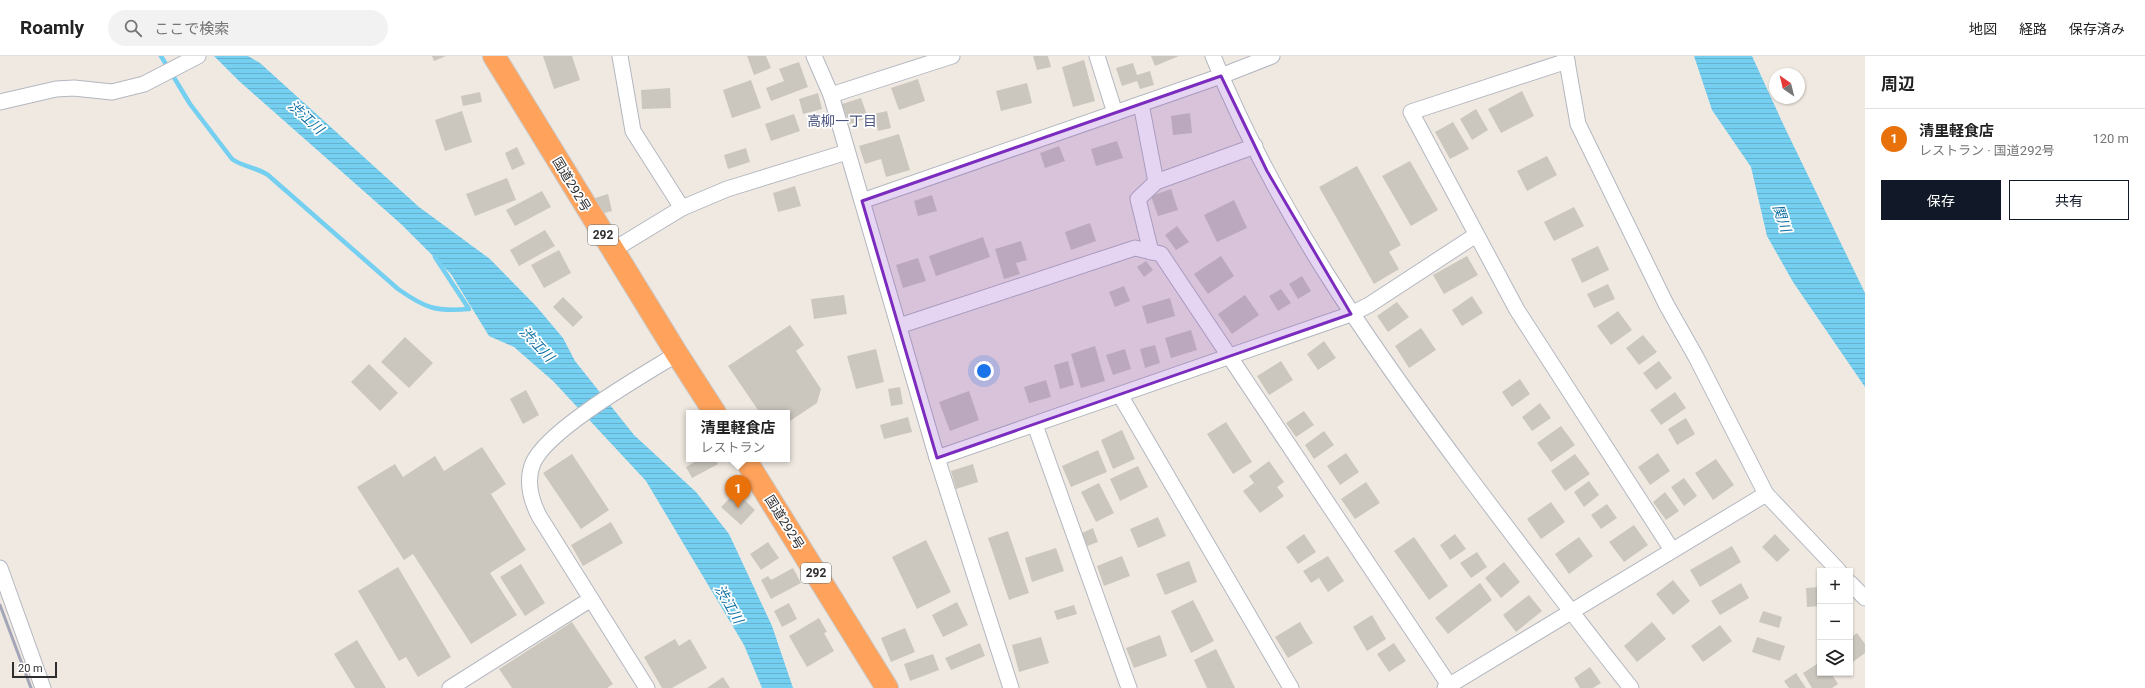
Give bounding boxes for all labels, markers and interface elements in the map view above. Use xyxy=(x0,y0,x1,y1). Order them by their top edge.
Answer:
search box xyxy=(108,10,388,46)
text: Roamly xyxy=(20,16,84,39)
icon: search xyxy=(122,17,144,39)
text: ここで検索 xyxy=(154,20,229,38)
text: 地図 xyxy=(1969,21,1997,37)
text: 経路 xyxy=(2019,21,2047,37)
text: 保存済み xyxy=(2069,21,2125,37)
north arrow xyxy=(1769,68,1805,104)
text: 周辺 xyxy=(1881,74,1915,94)
water label: 渋江川 xyxy=(285,97,328,138)
district label: 高柳一丁目 xyxy=(807,113,877,129)
text: 清里軽食店 xyxy=(1919,122,1994,140)
text: 1 xyxy=(1890,131,1898,146)
text: 120 m xyxy=(2092,131,2129,146)
text: レストラン · 国道292号 xyxy=(1919,143,2055,158)
street label: 国道292号 xyxy=(549,154,594,214)
button: 保存 xyxy=(1881,180,2001,220)
button: 共有 xyxy=(2009,180,2129,220)
water label: 関川 xyxy=(1770,202,1795,236)
road number: 292 xyxy=(588,225,618,245)
water label: 渋江川 xyxy=(517,323,559,366)
your location xyxy=(974,361,994,381)
popup xyxy=(686,410,790,462)
text: 清里軽食店 xyxy=(700,419,776,437)
text: レストラン xyxy=(700,440,766,455)
pin: 1 xyxy=(725,475,751,508)
street label: 国道292号 xyxy=(762,492,807,552)
road number: 292 xyxy=(801,563,831,583)
map controls xyxy=(1817,568,1853,676)
button: + xyxy=(1817,568,1853,604)
water label: 渋江川 xyxy=(712,582,747,628)
button: − xyxy=(1817,604,1853,640)
button: layers xyxy=(1817,640,1853,676)
scale bar xyxy=(12,660,57,679)
text: 20 m xyxy=(18,662,43,675)

